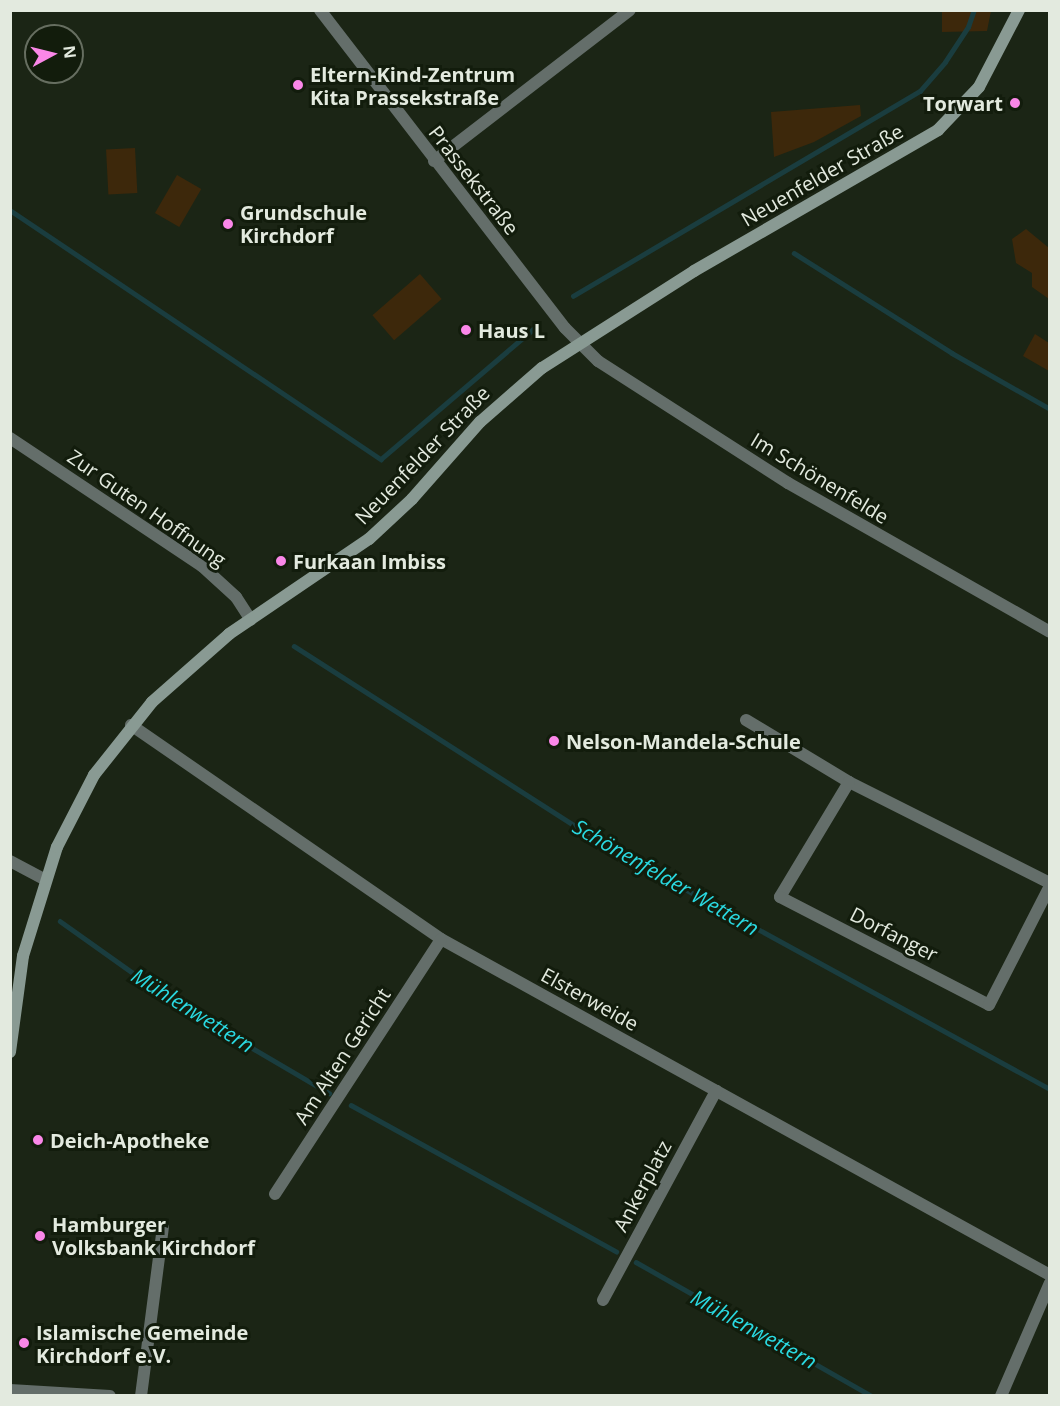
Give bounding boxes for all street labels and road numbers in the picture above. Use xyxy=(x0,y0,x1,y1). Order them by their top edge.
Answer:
street label: Neuenfelder Straße xyxy=(737,119,907,231)
street label: Prassekstraße xyxy=(424,121,524,239)
street label: Neuenfelder Straße xyxy=(350,381,494,529)
street label: Im Schönenfelde xyxy=(747,427,893,529)
street label: Zur Guten Hoffnung xyxy=(63,444,231,572)
street label: Dorfanger xyxy=(846,902,942,966)
street label: Elsterweide xyxy=(537,962,643,1036)
street label: Am Alten Gericht xyxy=(289,983,395,1129)
street label: Ankerplatz xyxy=(608,1136,676,1236)

